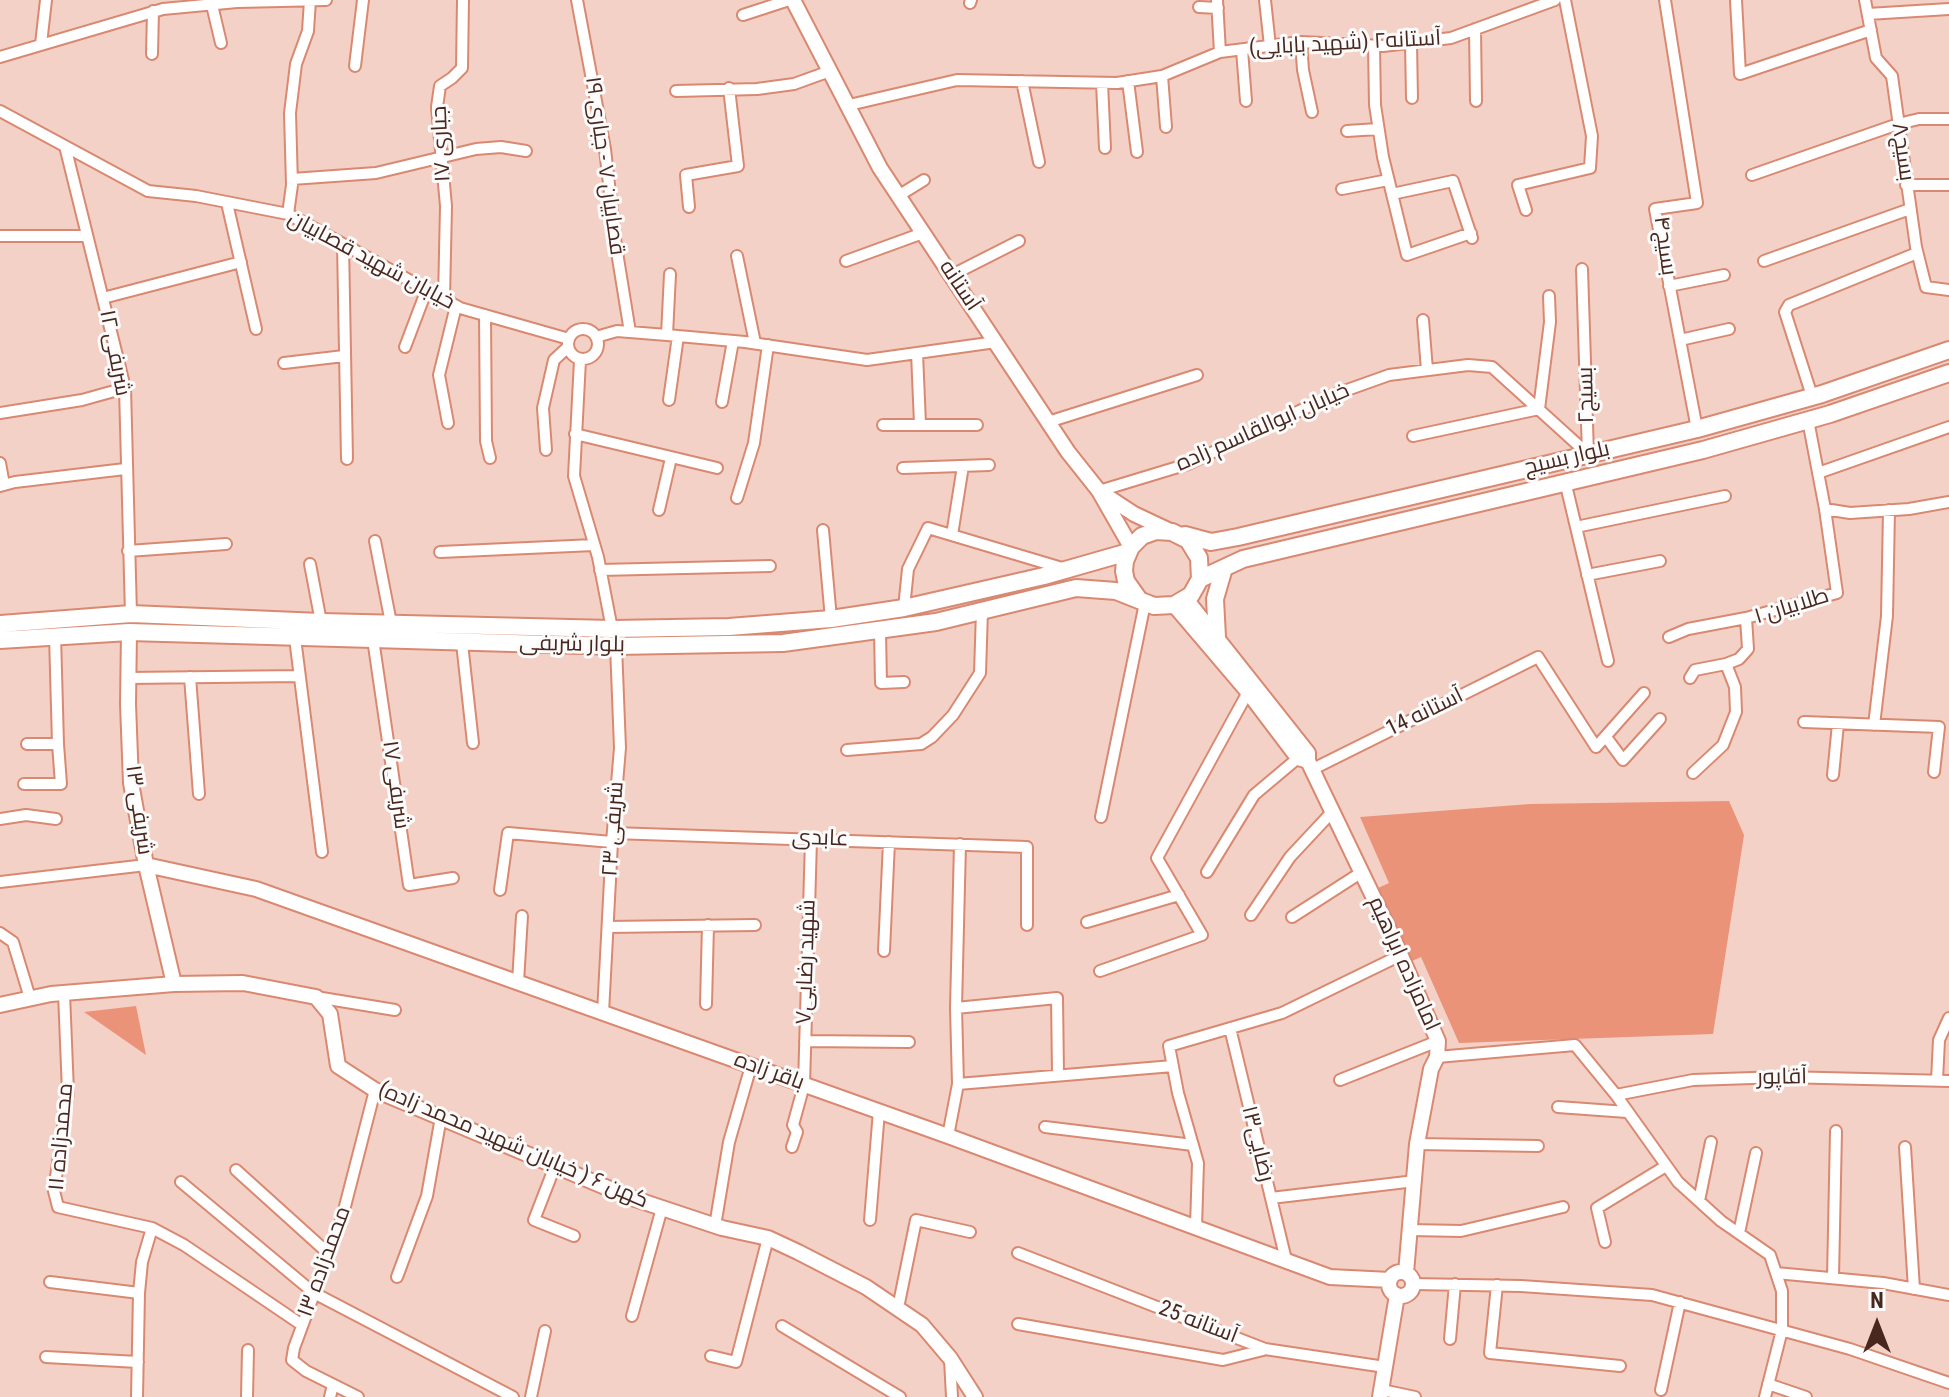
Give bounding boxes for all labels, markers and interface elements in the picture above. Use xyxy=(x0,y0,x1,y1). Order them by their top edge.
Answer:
street label: آستانه۲ (شهید بابایی) xyxy=(1248,26,1442,62)
street label: قصابيان ۷ - جباری ۱۹ xyxy=(578,75,630,257)
street label: جباری ۱۷ xyxy=(427,105,457,183)
street label: بسیج۸ xyxy=(1885,121,1919,183)
street label: خیابان شهید قصابیان xyxy=(283,206,459,316)
street label: بسیج۴ xyxy=(1647,215,1681,277)
street label: آستانه xyxy=(932,256,986,316)
street label: شریفی ۱۲ xyxy=(93,308,135,398)
street label: بسیج۲ xyxy=(1573,366,1601,424)
street label: خیابان ابوالقاسم زاده xyxy=(1172,378,1354,478)
street label: بلوار بسیج xyxy=(1522,436,1612,482)
street label: طلابیان ۱ xyxy=(1752,583,1832,631)
street label: بلوار شریفی xyxy=(519,631,625,659)
street label: آستانه 14 xyxy=(1382,683,1468,743)
street label: شریفی ۱۷ xyxy=(376,739,414,831)
street label: شریفی ۱۳ xyxy=(119,763,157,857)
street label: شریفی ۲۳ xyxy=(598,781,630,877)
street label: عابدی xyxy=(791,825,849,853)
street label: امامزاده ابراهیم xyxy=(1362,893,1444,1035)
street label: شهید رضایی۷ xyxy=(792,899,822,1025)
street label: باقر زاده xyxy=(730,1047,808,1097)
street label: آقاپور xyxy=(1757,1064,1807,1092)
street label: کهن ۶ ( خیابان شهید محمد زاده) xyxy=(374,1077,652,1215)
street label: محمدزاده ۱۱ xyxy=(44,1082,80,1192)
street label: رضایی۱۳ xyxy=(1235,1103,1279,1185)
street label: محمدزاده ۱۳ xyxy=(293,1203,357,1321)
north arrow xyxy=(1837,1285,1917,1365)
text: N xyxy=(1870,1288,1884,1313)
street label: آستانه 25 xyxy=(1155,1296,1241,1350)

